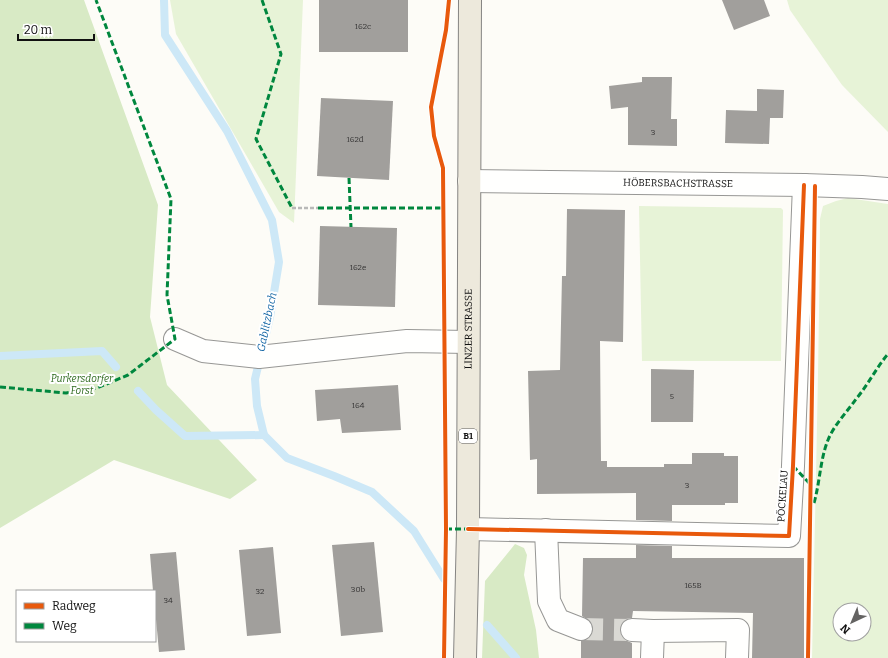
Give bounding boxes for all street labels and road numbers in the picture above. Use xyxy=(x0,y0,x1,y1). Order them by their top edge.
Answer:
street label: HÖBERSBACHSTRASSE xyxy=(623,176,733,190)
street label: LINZER STRASSE xyxy=(463,289,475,369)
road number: B1 xyxy=(459,429,477,443)
street label: PÖCKELAU xyxy=(774,469,791,522)

